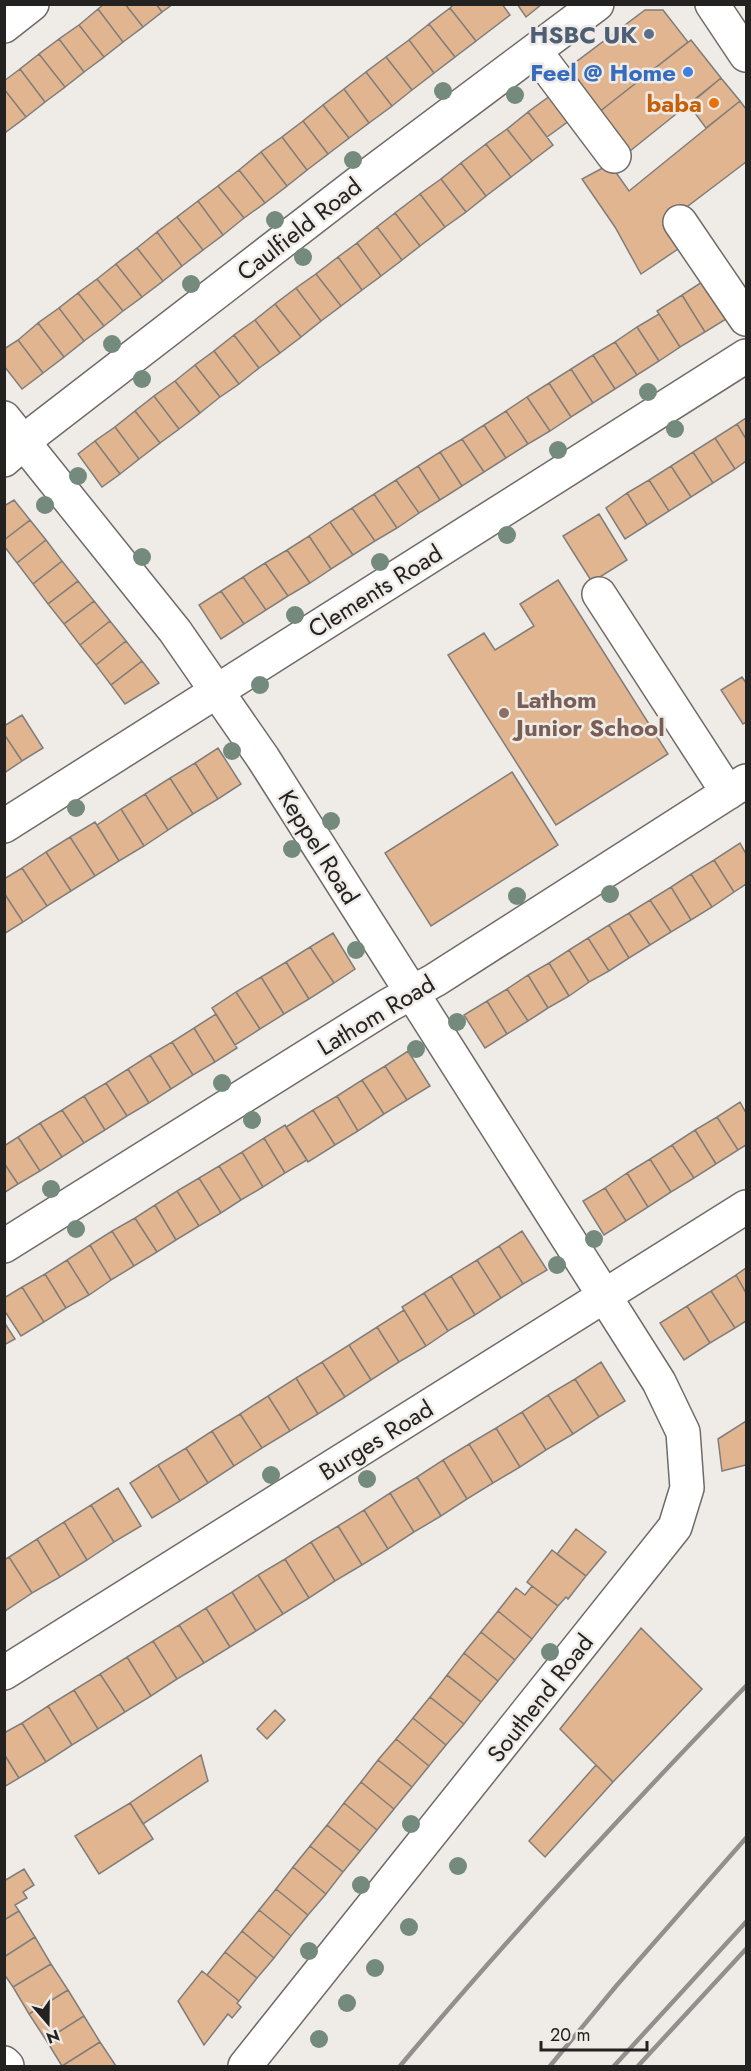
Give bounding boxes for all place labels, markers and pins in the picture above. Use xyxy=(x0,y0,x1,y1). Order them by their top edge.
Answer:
place label: HSBC UK xyxy=(530,17,637,52)
marker: HSBC UK xyxy=(642,27,656,41)
place label: Feel @ Home xyxy=(530,55,676,90)
marker: Feel @ Home xyxy=(681,65,695,79)
place label: baba xyxy=(647,86,702,121)
marker: baba xyxy=(707,96,721,110)
place label: Lathom Junior School xyxy=(512,682,665,745)
marker: Lathom Junior School xyxy=(497,706,511,720)

